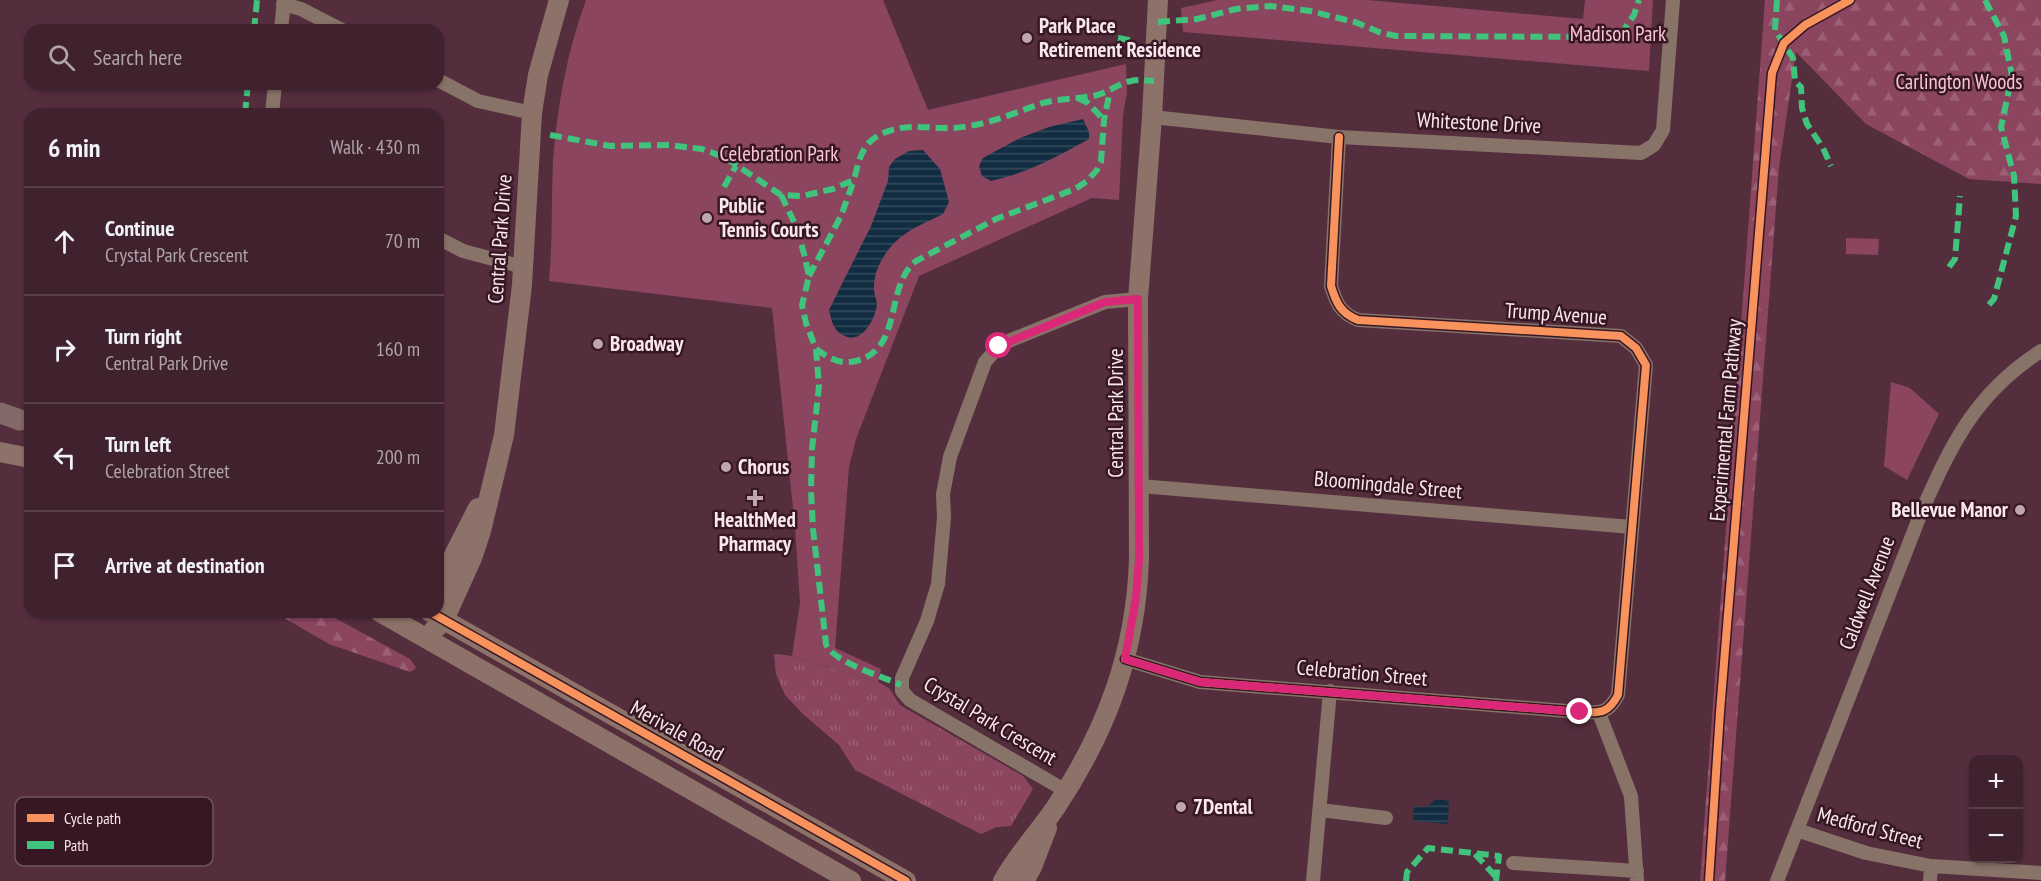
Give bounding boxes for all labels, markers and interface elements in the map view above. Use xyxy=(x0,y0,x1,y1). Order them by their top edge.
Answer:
place label: Park Place Retirement Residence xyxy=(1039,12,1201,63)
park label: Madison Park xyxy=(1570,20,1666,47)
search box xyxy=(24,24,444,90)
marker: Park Place Retirement Residence xyxy=(1020,31,1034,45)
icon: search xyxy=(45,41,78,74)
text: Search here xyxy=(93,43,182,71)
park label: Carlington Woods xyxy=(1896,68,2022,95)
street label: Whitestone Drive xyxy=(1416,106,1542,139)
text: 6 min xyxy=(48,131,101,164)
text: Walk · 430 m xyxy=(330,134,420,160)
park label: Celebration Park xyxy=(720,140,838,167)
street label: Central Park Drive xyxy=(482,173,517,305)
place label: Public Tennis Courts xyxy=(719,192,819,243)
marker: Public Tennis Courts xyxy=(700,211,714,225)
text: Continue xyxy=(105,214,175,242)
icon: ahead xyxy=(48,225,81,258)
text: 70 m xyxy=(385,228,420,254)
text: Crystal Park Crescent xyxy=(105,242,248,268)
street label: Trump Avenue xyxy=(1504,296,1608,331)
street label: Experimental Farm Pathway xyxy=(1703,318,1748,522)
text: Turn right xyxy=(105,322,182,350)
place label: Broadway xyxy=(610,330,684,357)
route start xyxy=(985,332,1011,358)
icon: right xyxy=(48,333,81,366)
text: 160 m xyxy=(376,336,420,362)
marker: Broadway xyxy=(591,337,605,351)
street label: Central Park Drive xyxy=(1102,348,1129,478)
text: Central Park Drive xyxy=(105,350,228,376)
text: Turn left xyxy=(105,430,171,458)
icon: left xyxy=(48,441,81,474)
text: 200 m xyxy=(376,444,420,470)
place label: Chorus xyxy=(738,453,789,480)
text: Celebration Street xyxy=(105,458,230,484)
marker: Chorus xyxy=(719,460,733,474)
street label: Bloomingdale Street xyxy=(1313,465,1463,504)
marker: HealthMed Pharmacy xyxy=(748,491,762,505)
place label: Bellevue Manor xyxy=(1891,496,2009,523)
marker: Bellevue Manor xyxy=(2013,503,2027,517)
place label: HealthMed Pharmacy xyxy=(714,506,796,557)
street label: Caldwell Avenue xyxy=(1833,532,1901,653)
icon: arrive xyxy=(48,549,81,582)
text: Arrive at destination xyxy=(105,551,265,579)
street label: Celebration Street xyxy=(1296,653,1429,692)
street label: Crystal Park Crescent xyxy=(919,670,1062,771)
street label: Merivale Road xyxy=(626,694,729,767)
route end xyxy=(1566,698,1592,724)
map controls xyxy=(1969,755,2023,863)
button: + xyxy=(1969,755,2023,809)
place label: 7Dental xyxy=(1193,793,1253,820)
legend xyxy=(15,797,213,866)
marker: 7Dental xyxy=(1174,800,1188,814)
street label: Medford Street xyxy=(1814,800,1926,855)
text: Cycle path xyxy=(64,808,121,828)
button: − xyxy=(1969,809,2023,863)
text: Path xyxy=(64,835,89,855)

